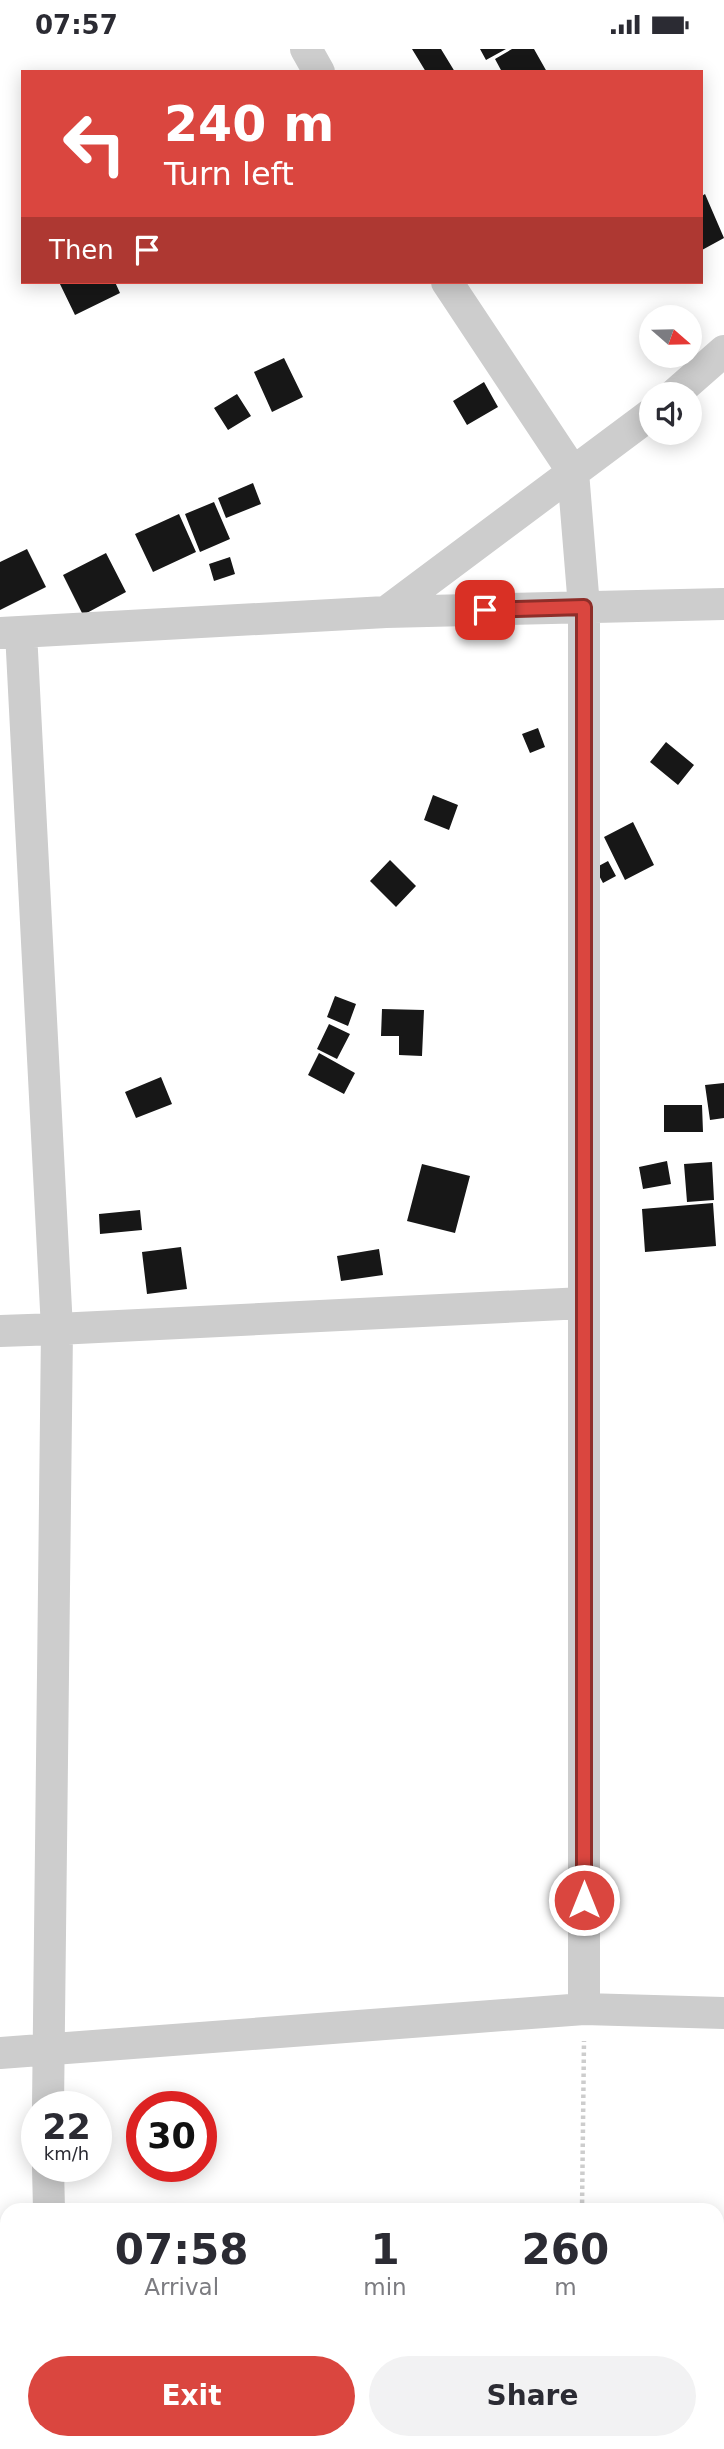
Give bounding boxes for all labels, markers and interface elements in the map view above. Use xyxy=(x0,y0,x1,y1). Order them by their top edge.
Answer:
text: 07:57 xyxy=(35,10,118,40)
text: 240 m xyxy=(164,96,334,153)
icon: left xyxy=(49,98,140,189)
text: Turn left xyxy=(164,155,294,193)
icon: arrive xyxy=(128,231,166,269)
text: Then xyxy=(49,235,114,265)
north arrow xyxy=(639,305,702,367)
map controls xyxy=(639,305,702,445)
button: sound xyxy=(639,382,702,445)
pin xyxy=(455,580,515,640)
icon: arrive xyxy=(466,591,504,629)
position arrow xyxy=(547,1863,621,1937)
speed limit sign: 30 xyxy=(126,2091,217,2182)
text: 22 xyxy=(42,2107,91,2147)
text: km/h xyxy=(44,2143,89,2164)
text: 07:58 xyxy=(115,2225,249,2274)
text: 1 xyxy=(370,2225,400,2274)
text: 260 xyxy=(522,2225,609,2274)
text: Arrival xyxy=(144,2274,219,2300)
text: min xyxy=(363,2274,407,2300)
text: m xyxy=(554,2274,577,2300)
button: Exit xyxy=(28,2356,355,2436)
button: Share xyxy=(369,2356,696,2436)

